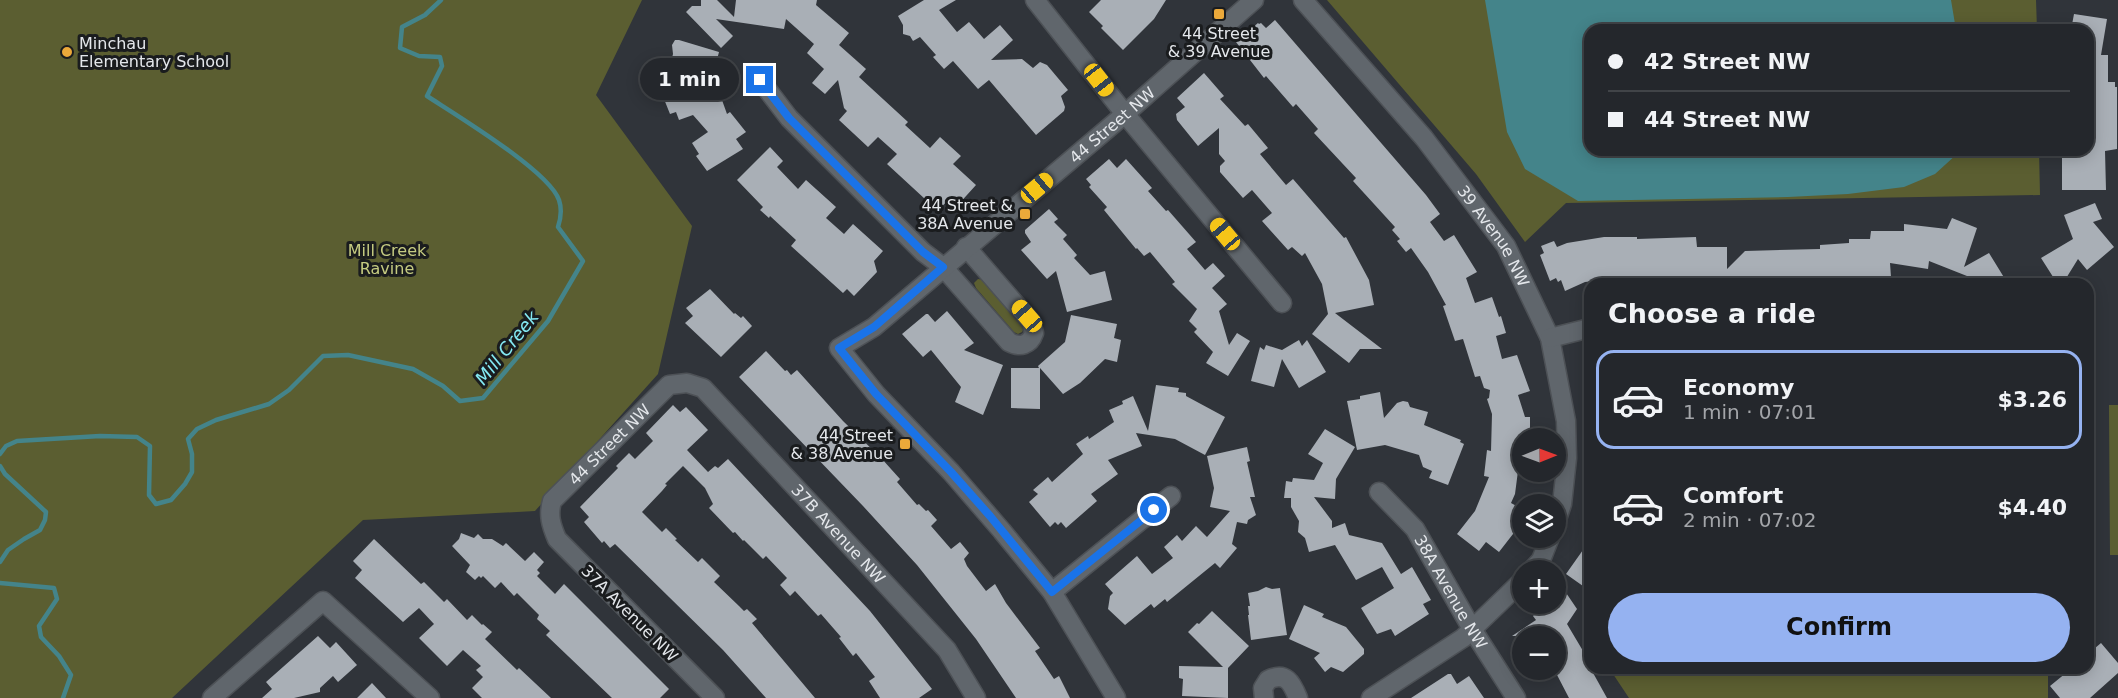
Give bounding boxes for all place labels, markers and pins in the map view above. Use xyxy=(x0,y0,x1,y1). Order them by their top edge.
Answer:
marker: 44 Street & 39 Avenue xyxy=(1212,7,1226,21)
place label: 44 Street & 39 Avenue xyxy=(1168,24,1270,61)
place label: Minchau Elementary School xyxy=(79,34,229,71)
marker: Minchau Elementary School xyxy=(60,45,74,59)
place label: 44 Street & 38A Avenue xyxy=(917,196,1013,233)
marker: 44 Street & 38A Avenue xyxy=(1018,207,1032,221)
place label: 44 Street & 38 Avenue xyxy=(791,426,893,463)
marker: 44 Street & 38 Avenue xyxy=(898,437,912,451)

